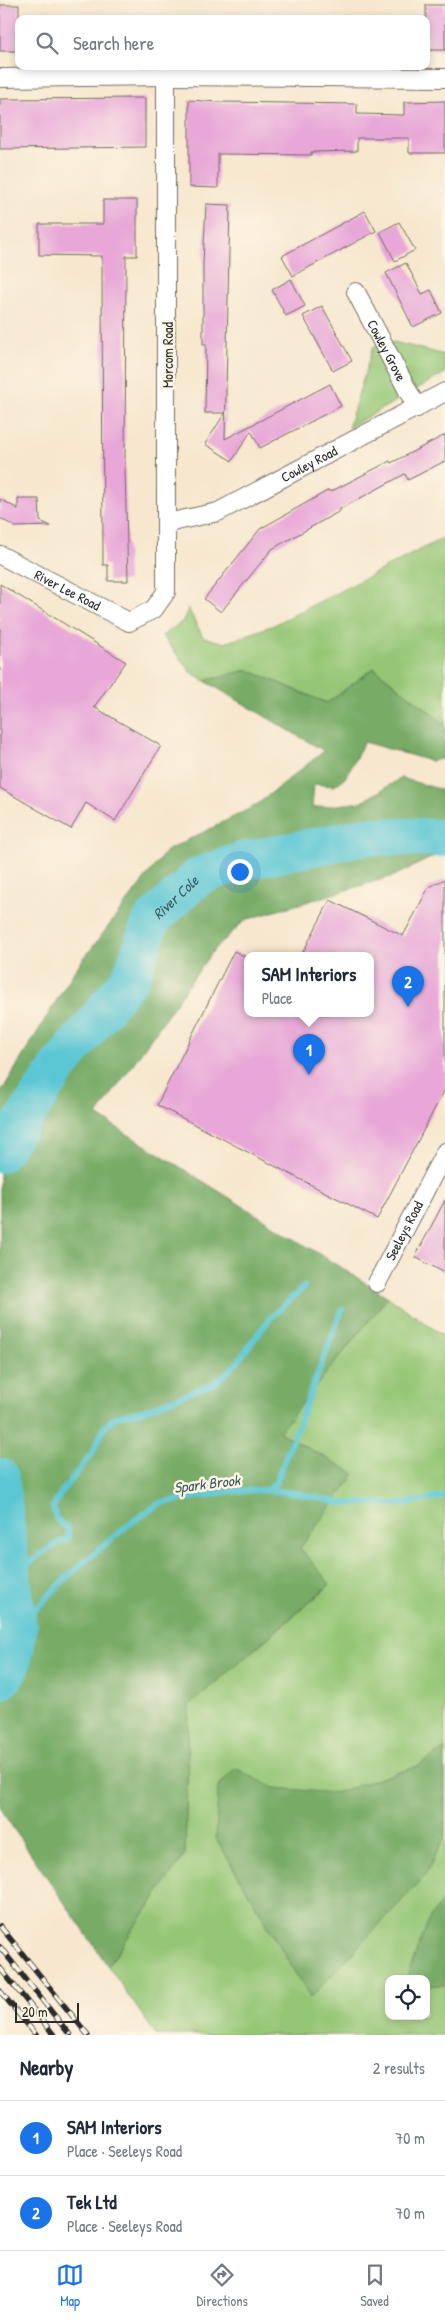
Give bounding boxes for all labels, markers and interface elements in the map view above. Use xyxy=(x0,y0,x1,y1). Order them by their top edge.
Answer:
search box xyxy=(15,15,430,70)
icon: search xyxy=(33,29,61,57)
text: Search here xyxy=(73,30,154,56)
street label: Cowley Grove xyxy=(363,316,411,385)
street label: Morcom Road xyxy=(158,321,177,388)
street label: Cowley Road xyxy=(277,441,341,486)
street label: River Lee Road xyxy=(31,565,104,615)
your location xyxy=(227,859,253,885)
water label: River Cole xyxy=(148,870,204,924)
popup xyxy=(244,952,374,1017)
text: SAM Interiors xyxy=(262,961,356,987)
pin: 2 xyxy=(392,966,424,1007)
text: Place xyxy=(262,987,292,1009)
pin: 1 xyxy=(293,1034,325,1075)
street label: Seeleys Road xyxy=(380,1197,427,1263)
water label: Spark Brook xyxy=(173,1469,243,1498)
map controls xyxy=(385,1975,430,2020)
button: locate xyxy=(385,1975,430,2020)
scale bar xyxy=(15,2000,79,2023)
text: 20 m xyxy=(22,2002,48,2021)
text: Nearby xyxy=(20,2053,73,2082)
text: 2 results xyxy=(373,2057,425,2079)
text: SAM Interiors xyxy=(67,2114,162,2140)
text: 1 xyxy=(33,2127,39,2149)
text: 70 m xyxy=(395,2127,425,2149)
text: Place · Seeleys Road xyxy=(67,2140,182,2162)
text: Tek Ltd xyxy=(67,2189,117,2215)
text: 2 xyxy=(32,2202,40,2224)
text: 70 m xyxy=(395,2202,425,2224)
text: Place · Seeleys Road xyxy=(67,2215,182,2237)
tab: Map xyxy=(56,2261,84,2310)
tab: Directions xyxy=(196,2261,248,2310)
tab: Saved xyxy=(360,2261,389,2310)

